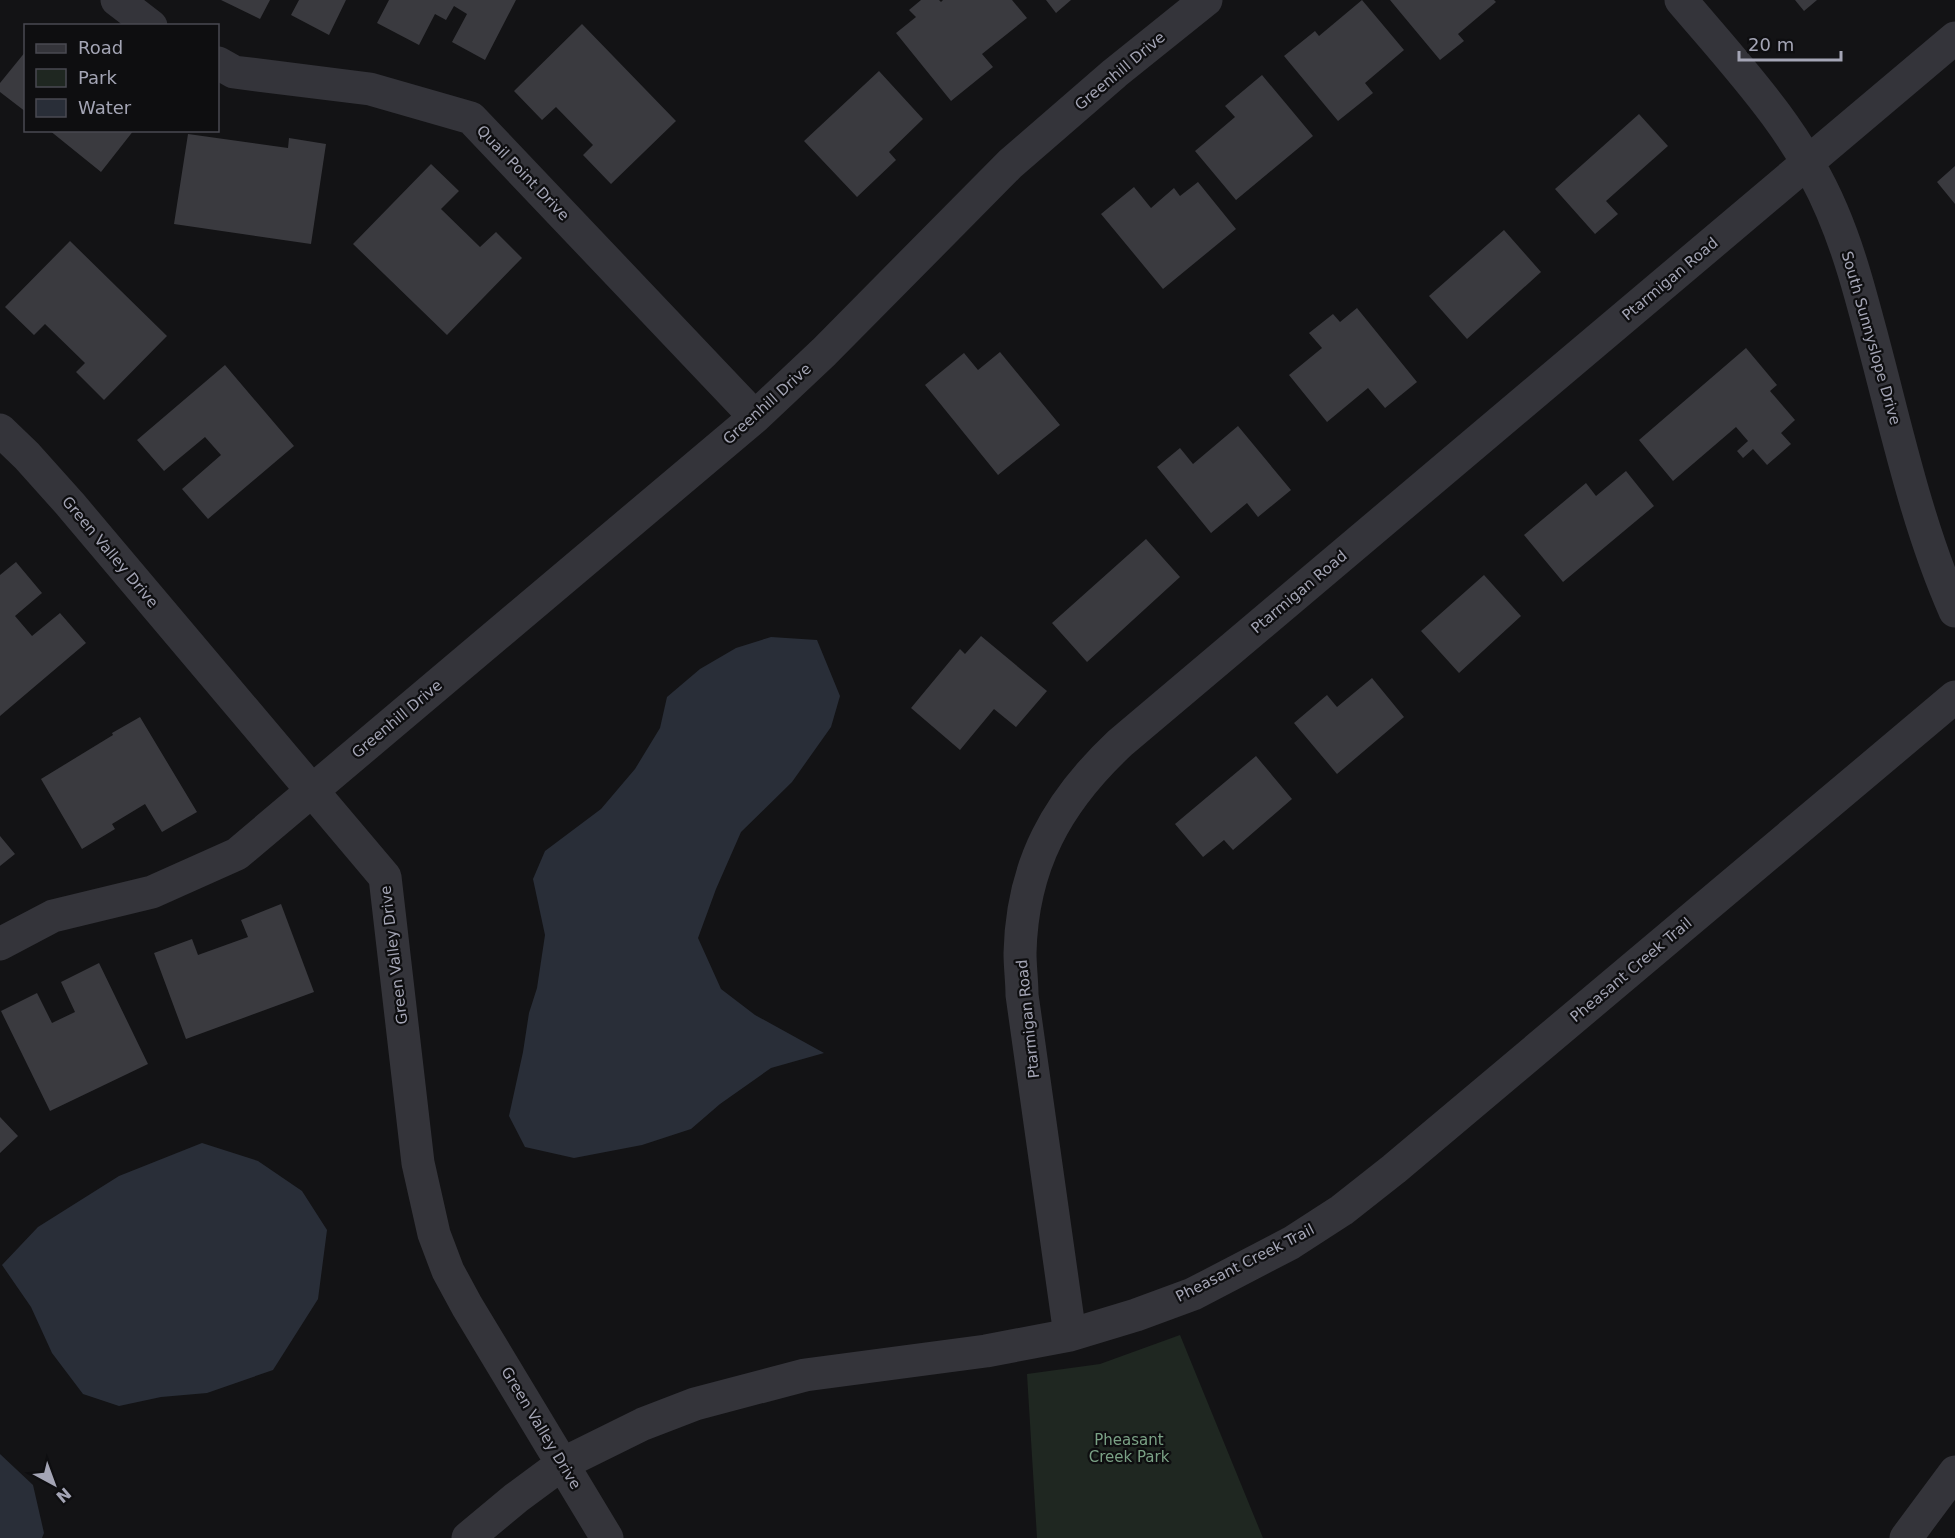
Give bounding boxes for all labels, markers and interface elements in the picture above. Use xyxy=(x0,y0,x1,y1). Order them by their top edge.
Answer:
legend xyxy=(24,24,219,132)
scale bar xyxy=(1739,24,1841,62)
street label: Greenhill Drive xyxy=(1071,28,1169,114)
text: 20 m xyxy=(1748,34,1794,55)
text: Road xyxy=(78,37,123,58)
text: Park xyxy=(78,67,117,88)
text: Water xyxy=(78,97,132,118)
street label: Quail Point Drive xyxy=(473,122,573,224)
street label: Ptarmigan Road xyxy=(1618,234,1722,324)
street label: South Sunnyslope Drive xyxy=(1838,249,1904,427)
street label: Greenhill Drive xyxy=(719,360,815,448)
street label: Green Valley Drive xyxy=(58,493,162,611)
street label: Ptarmigan Road xyxy=(1247,547,1351,637)
street label: Greenhill Drive xyxy=(348,676,446,762)
street label: Green Valley Drive xyxy=(377,885,411,1025)
street label: Pheasant Creek Trail xyxy=(1567,914,1695,1026)
street label: Ptarmigan Road xyxy=(1013,959,1043,1079)
street label: Pheasant Creek Trail xyxy=(1173,1220,1317,1306)
street label: Green Valley Drive xyxy=(497,1363,585,1493)
park label: Pheasant Creek Park xyxy=(1089,1431,1170,1466)
north arrow xyxy=(24,1454,84,1514)
text: N xyxy=(52,1483,75,1507)

